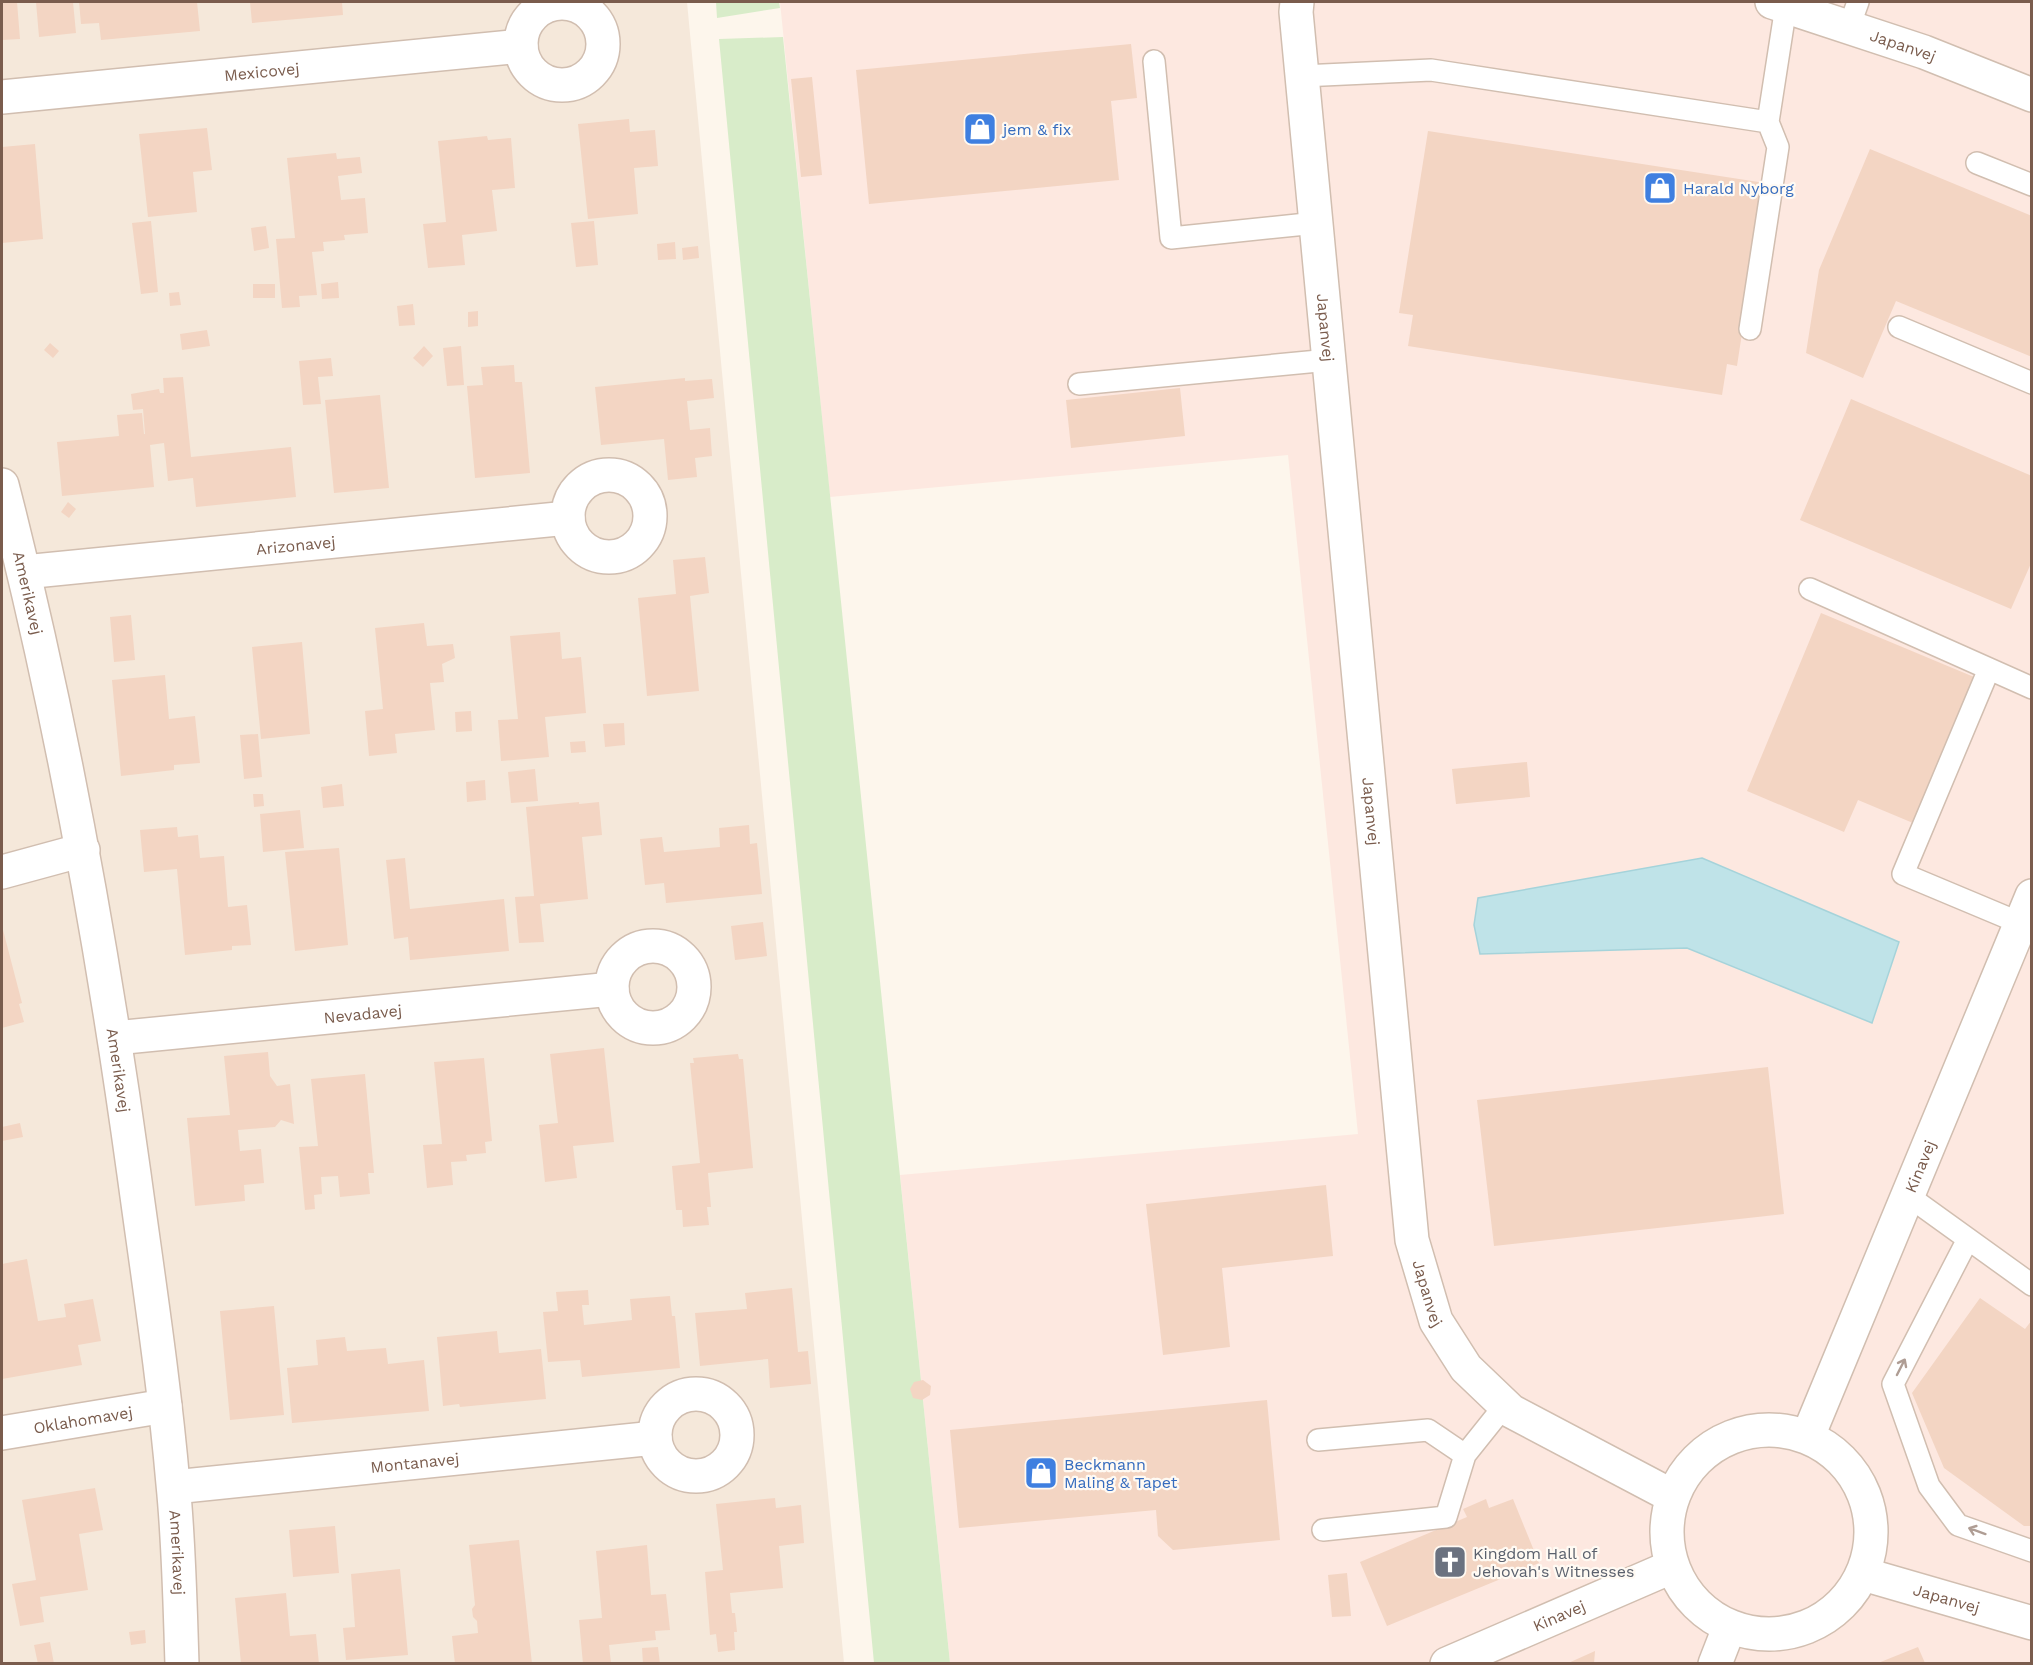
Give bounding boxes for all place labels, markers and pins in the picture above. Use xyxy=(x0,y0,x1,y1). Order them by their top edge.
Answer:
shop icon: jem & fix xyxy=(962,111,998,147)
place label: jem & fix xyxy=(1001,120,1071,139)
shop icon: Harald Nyborg xyxy=(1642,170,1678,206)
place label: Harald Nyborg xyxy=(1683,179,1794,198)
shop icon: Beckmann Maling & Tapet xyxy=(1023,1455,1059,1491)
place label: Beckmann Maling & Tapet xyxy=(1064,1455,1178,1492)
church icon: Kingdom Hall of Jehovah's Witnesses xyxy=(1432,1544,1468,1580)
place label: Kingdom Hall of Jehovah's Witnesses xyxy=(1473,1544,1634,1581)

